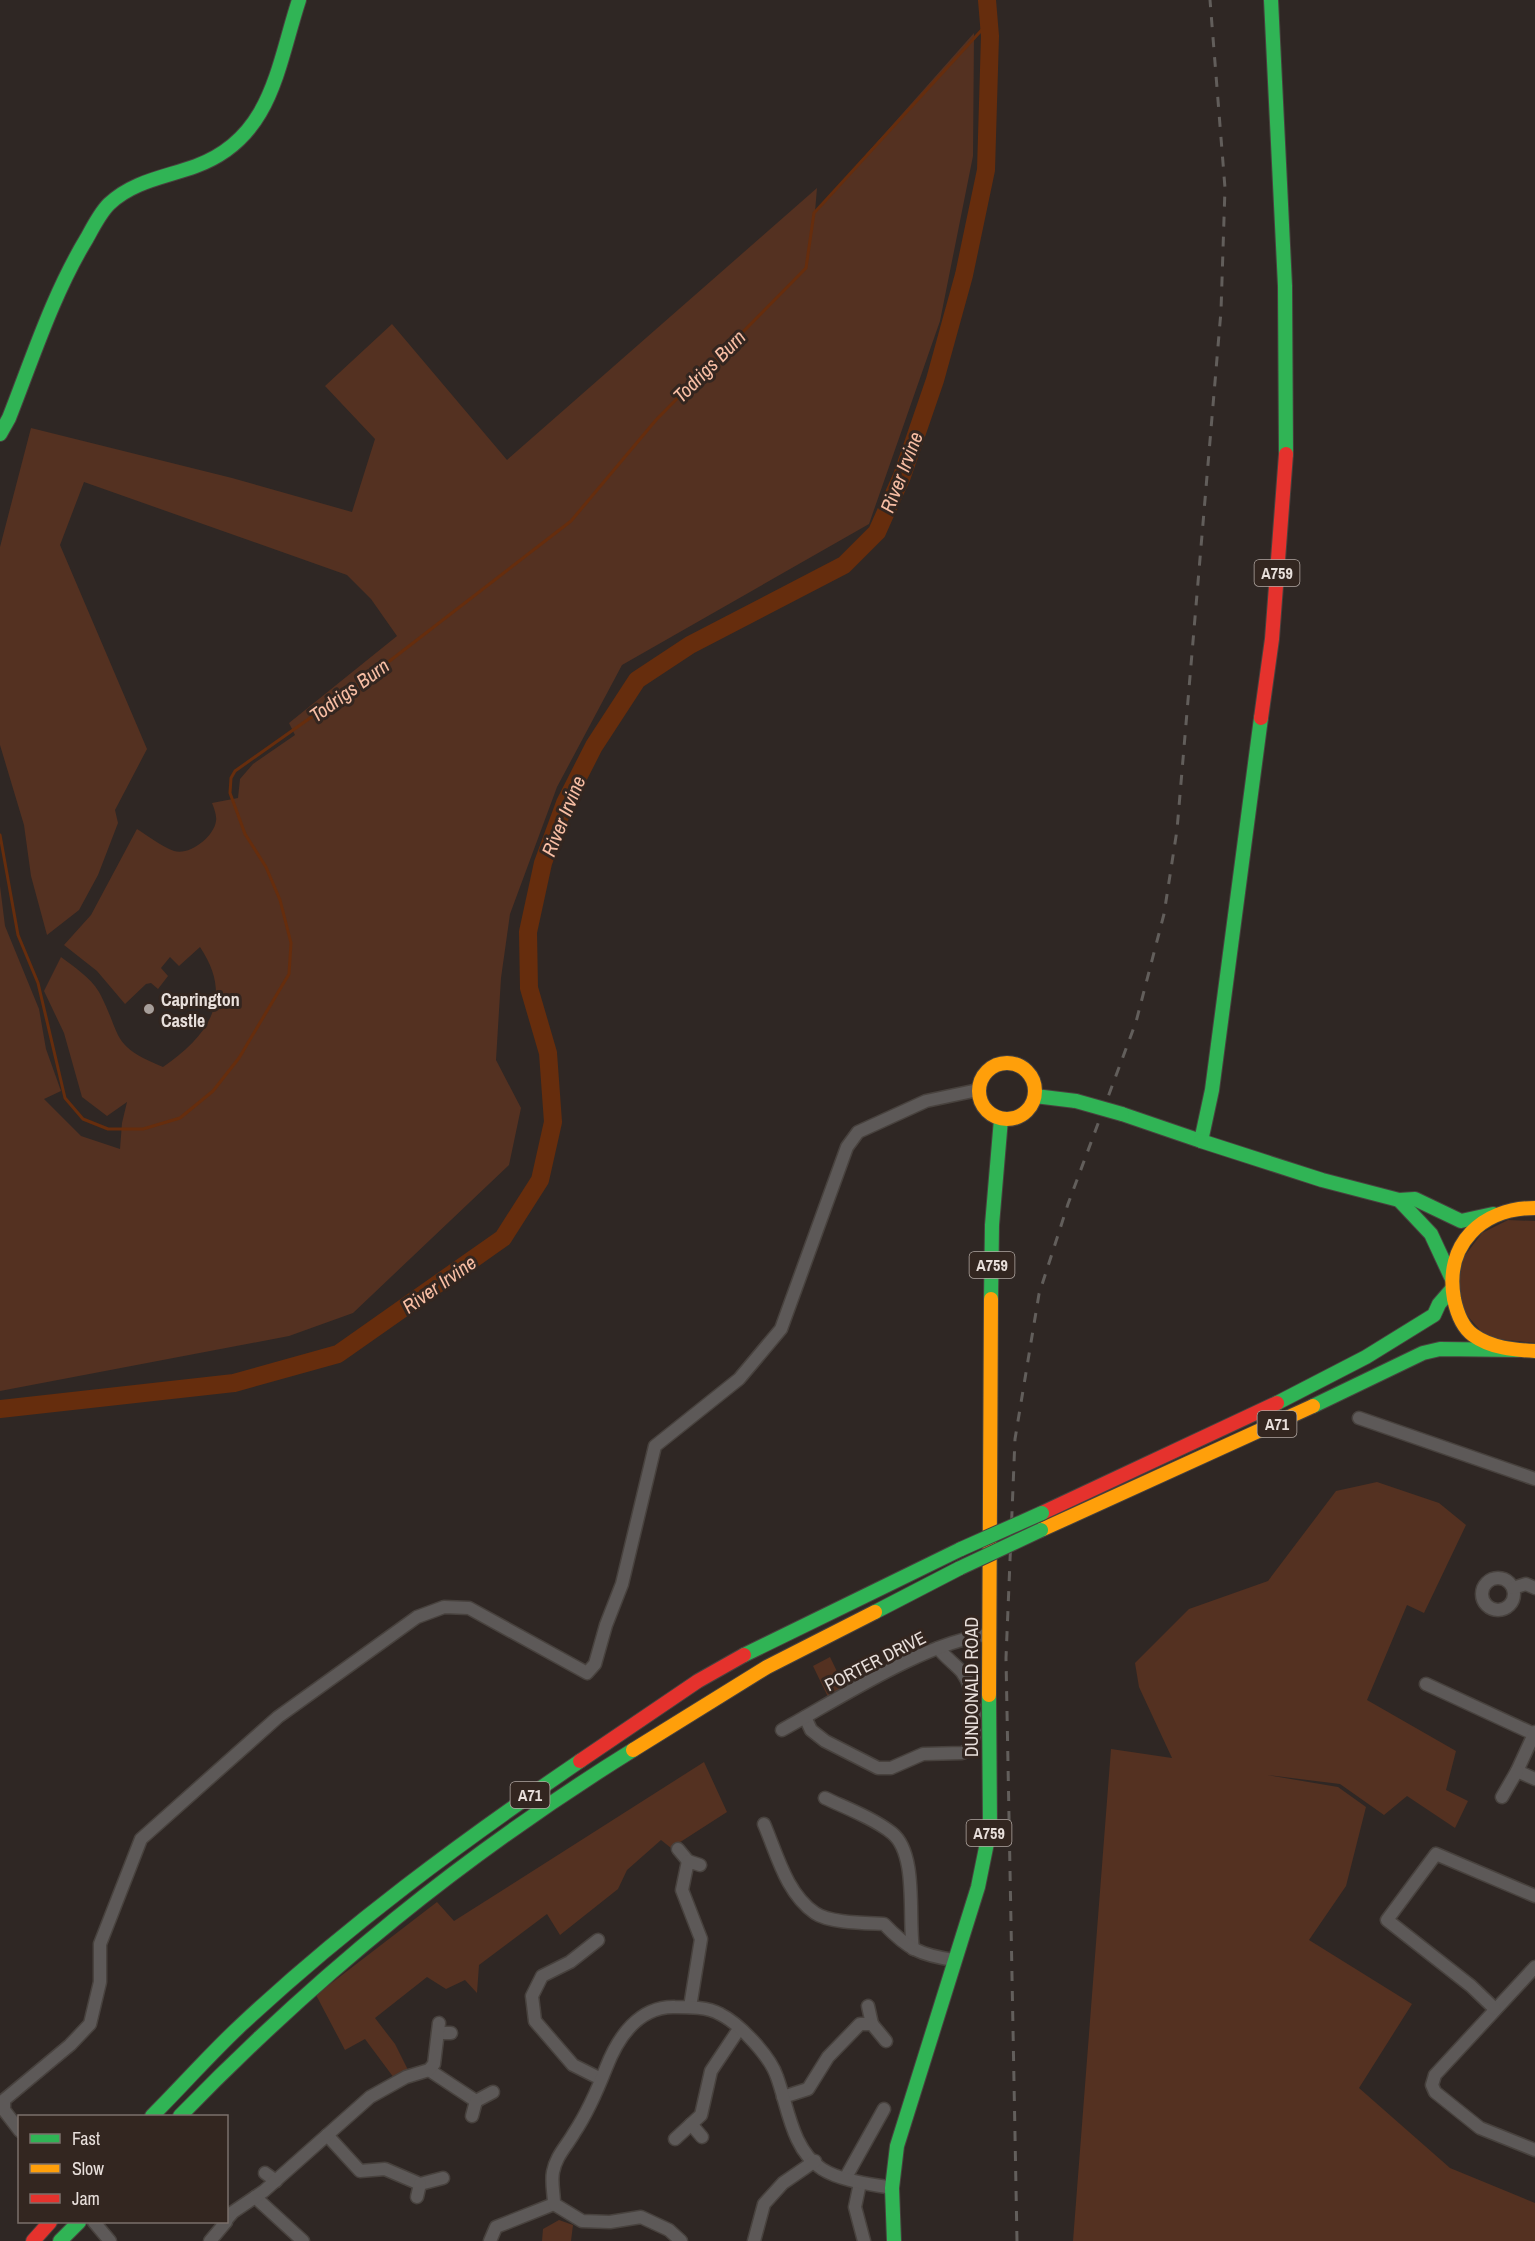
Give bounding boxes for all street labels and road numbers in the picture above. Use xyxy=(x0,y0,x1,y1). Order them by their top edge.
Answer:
road number: A759 xyxy=(1254,560,1300,586)
road number: A759 xyxy=(970,1252,1014,1278)
road number: A71 xyxy=(1258,1411,1296,1437)
street label: DUNDONALD ROAD xyxy=(959,1617,984,1757)
street label: PORTER DRIVE xyxy=(820,1625,930,1697)
road number: A71 xyxy=(510,1782,550,1808)
road number: A759 xyxy=(966,1820,1012,1846)

